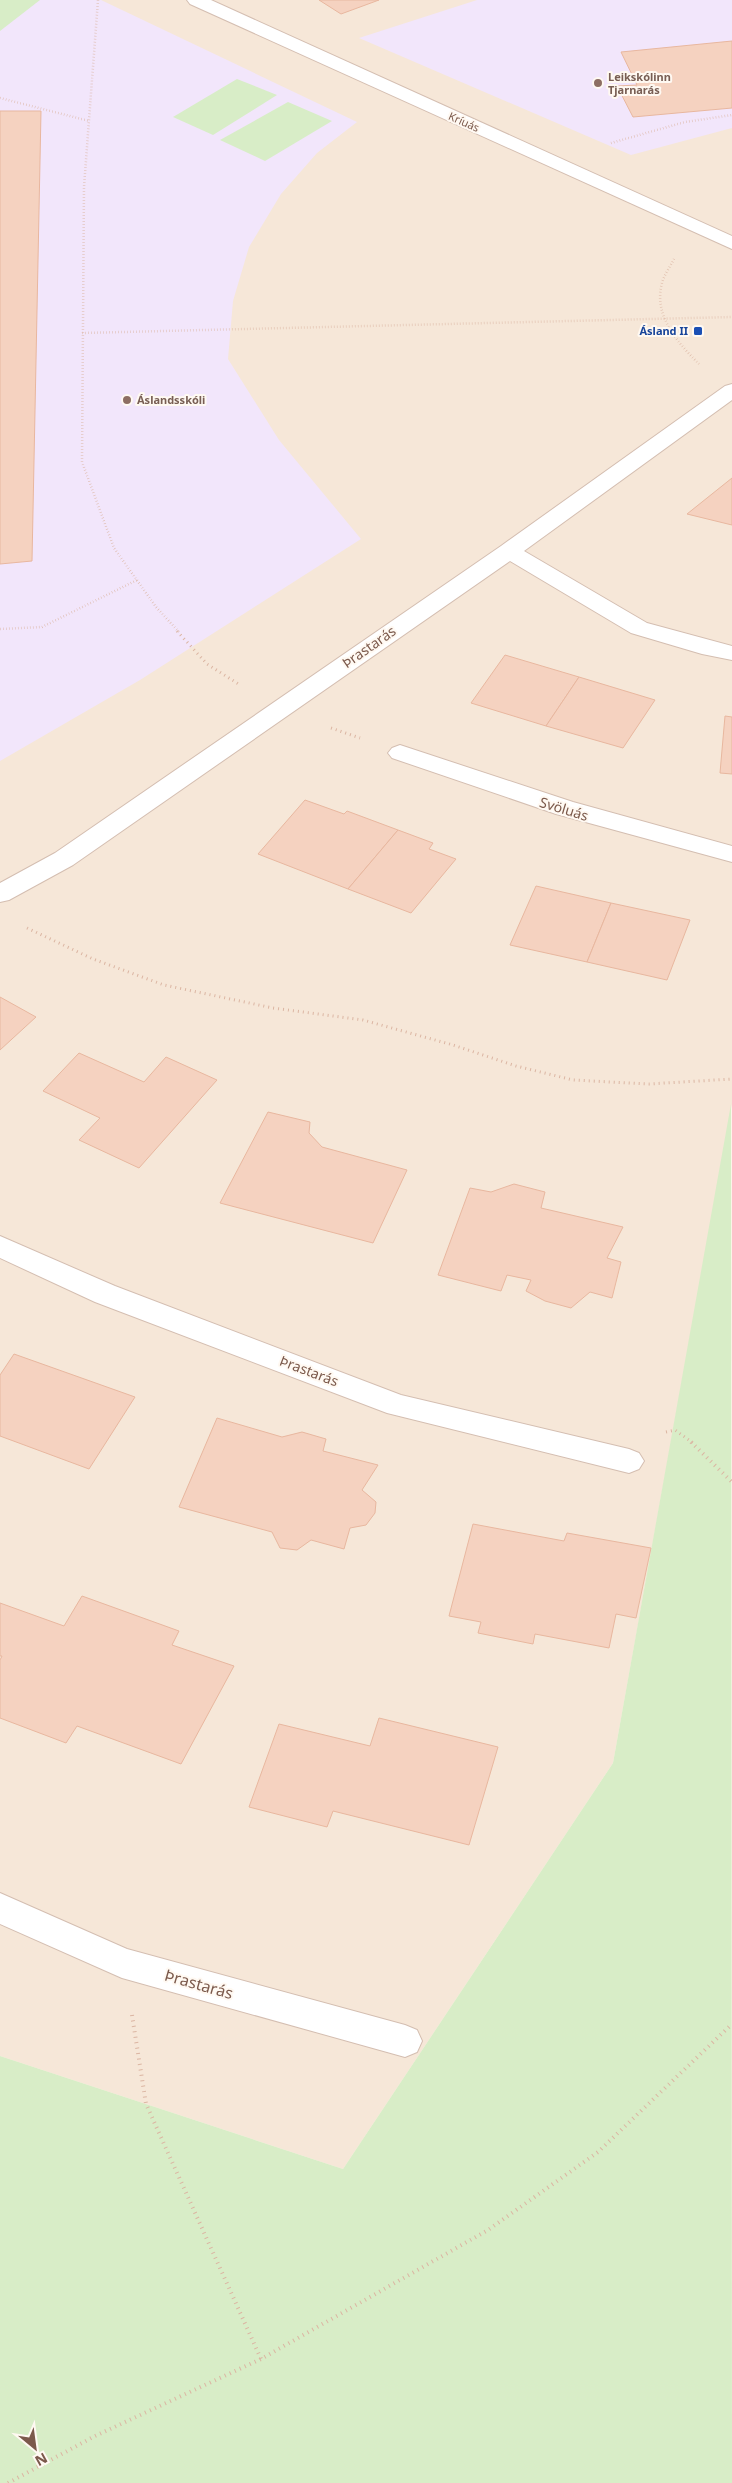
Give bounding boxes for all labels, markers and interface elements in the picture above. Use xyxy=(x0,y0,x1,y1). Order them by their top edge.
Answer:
place label: Leikskólinn Tjarnarás xyxy=(608,69,671,97)
marker: Leikskólinn Tjarnarás xyxy=(592,77,604,89)
street label: Kríuás xyxy=(446,108,482,135)
place label: Ásland II xyxy=(639,323,688,338)
marker: Ásland II xyxy=(692,325,704,337)
place label: Áslandsskóli xyxy=(137,392,205,407)
marker: Áslandsskóli xyxy=(121,394,133,406)
street label: Þrastarás xyxy=(338,621,400,672)
street label: Svöluás xyxy=(537,792,591,825)
street label: Þrastarás xyxy=(277,1351,342,1391)
street label: Þrastarás xyxy=(162,1964,236,2004)
north arrow xyxy=(10,2423,60,2473)
text: N xyxy=(32,2449,51,2471)

